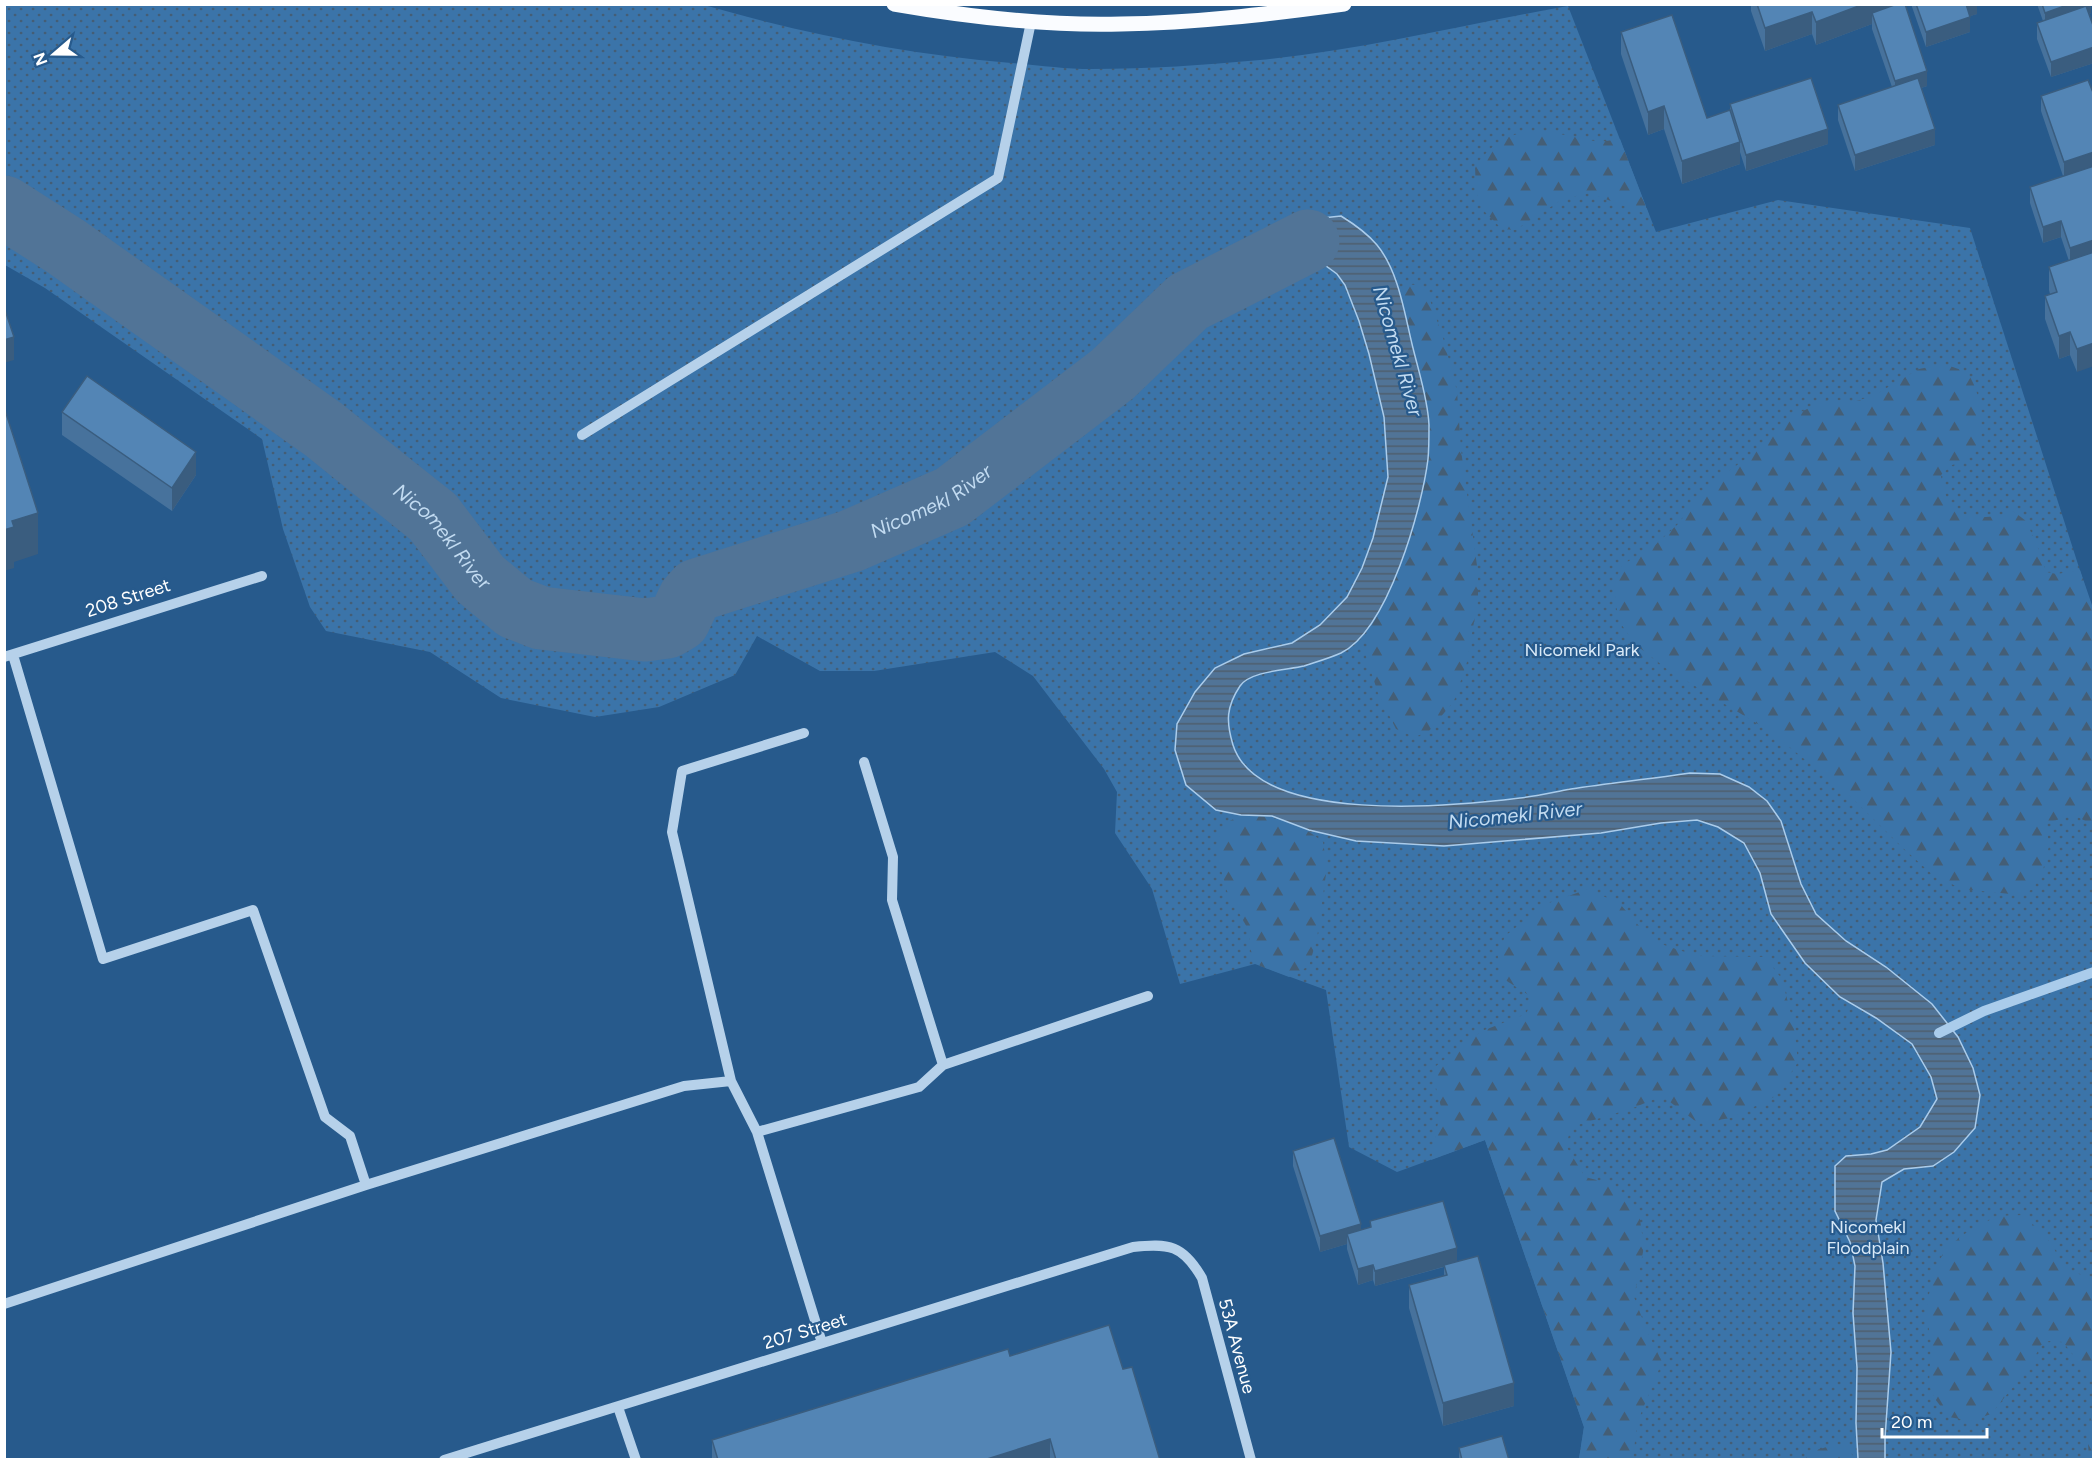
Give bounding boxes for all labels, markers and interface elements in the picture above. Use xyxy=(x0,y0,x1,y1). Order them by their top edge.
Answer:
north arrow xyxy=(24,24,84,84)
text: N xyxy=(29,50,51,68)
water label: Nicomekl River xyxy=(1368,283,1428,420)
water label: Nicomekl River xyxy=(867,458,997,543)
water label: Nicomekl River xyxy=(389,478,496,595)
street label: 208 Street xyxy=(83,574,173,622)
park label: Nicomekl Park xyxy=(1525,639,1640,661)
water label: Nicomekl River xyxy=(1447,796,1584,834)
park label: Nicomekl Floodplain xyxy=(1826,1216,1910,1259)
street label: 53A Avenue xyxy=(1214,1296,1260,1396)
street label: 207 Street xyxy=(761,1308,850,1354)
scale bar xyxy=(1882,1401,1987,1439)
text: 20 m xyxy=(1891,1411,1932,1433)

